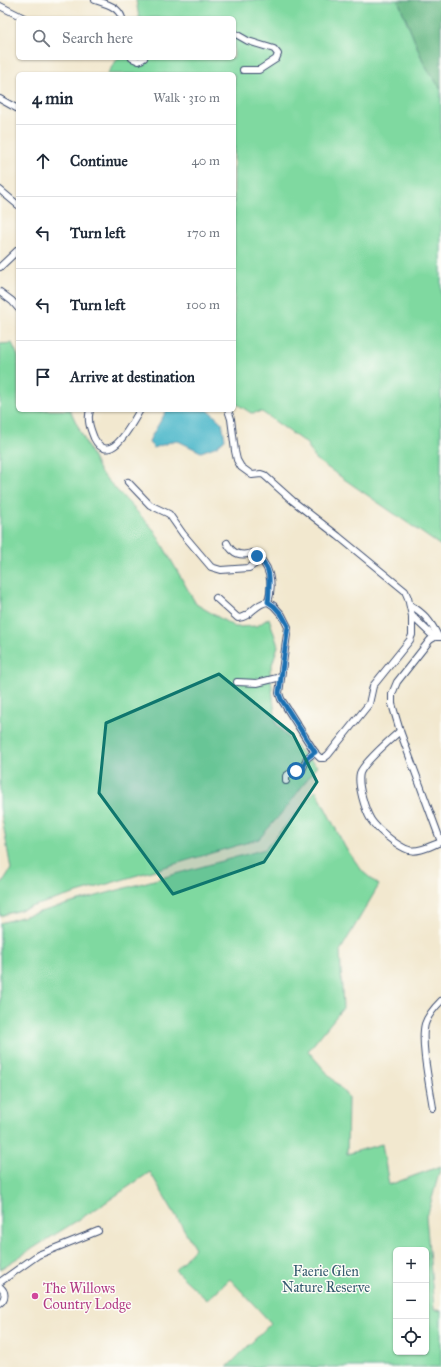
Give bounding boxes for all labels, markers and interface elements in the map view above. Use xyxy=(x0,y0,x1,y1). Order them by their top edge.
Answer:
search box xyxy=(16,16,236,60)
icon: search xyxy=(30,27,52,49)
text: Search here xyxy=(62,29,133,47)
text: 4 min xyxy=(32,88,73,109)
text: Walk · 310 m xyxy=(153,90,220,106)
icon: ahead xyxy=(32,150,54,172)
text: Continue xyxy=(70,152,128,170)
text: 40 m xyxy=(191,153,220,169)
icon: left xyxy=(32,222,54,244)
text: Turn left xyxy=(70,224,126,242)
text: 170 m xyxy=(187,225,220,241)
icon: left xyxy=(32,294,54,316)
text: Turn left xyxy=(70,296,126,314)
text: 100 m xyxy=(186,297,220,313)
icon: arrive xyxy=(32,366,54,388)
text: Arrive at destination xyxy=(70,368,195,386)
route end xyxy=(248,547,266,565)
route start xyxy=(287,762,305,780)
map controls xyxy=(393,1247,429,1355)
button: + xyxy=(393,1247,429,1283)
park label: Faerie Glen Nature Reserve xyxy=(282,1263,370,1296)
place label: The Willows Country Lodge xyxy=(43,1280,132,1313)
button: − xyxy=(393,1283,429,1319)
marker: The Willows Country Lodge xyxy=(30,1291,40,1301)
button: locate xyxy=(393,1319,429,1355)

